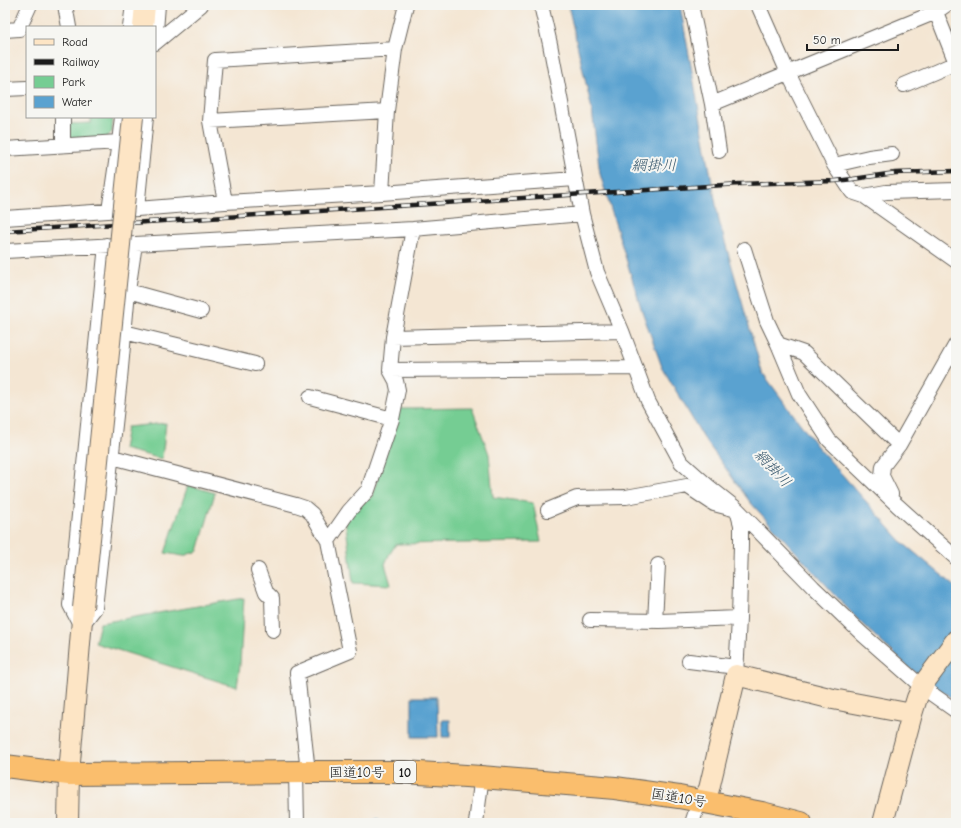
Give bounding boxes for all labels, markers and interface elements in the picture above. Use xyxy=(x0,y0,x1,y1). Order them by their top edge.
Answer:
legend xyxy=(26,26,156,118)
scale bar xyxy=(807,26,898,52)
text: 50 m xyxy=(813,33,841,47)
text: Road xyxy=(62,35,88,49)
text: Railway xyxy=(62,55,100,69)
text: Park xyxy=(62,75,85,89)
text: Water xyxy=(62,95,92,109)
water label: 網掛川 xyxy=(631,156,677,174)
water label: 網掛川 xyxy=(751,445,795,491)
road number: 10 xyxy=(394,761,416,783)
street label: 国道10号 xyxy=(329,764,385,781)
street label: 国道10号 xyxy=(650,785,708,811)

